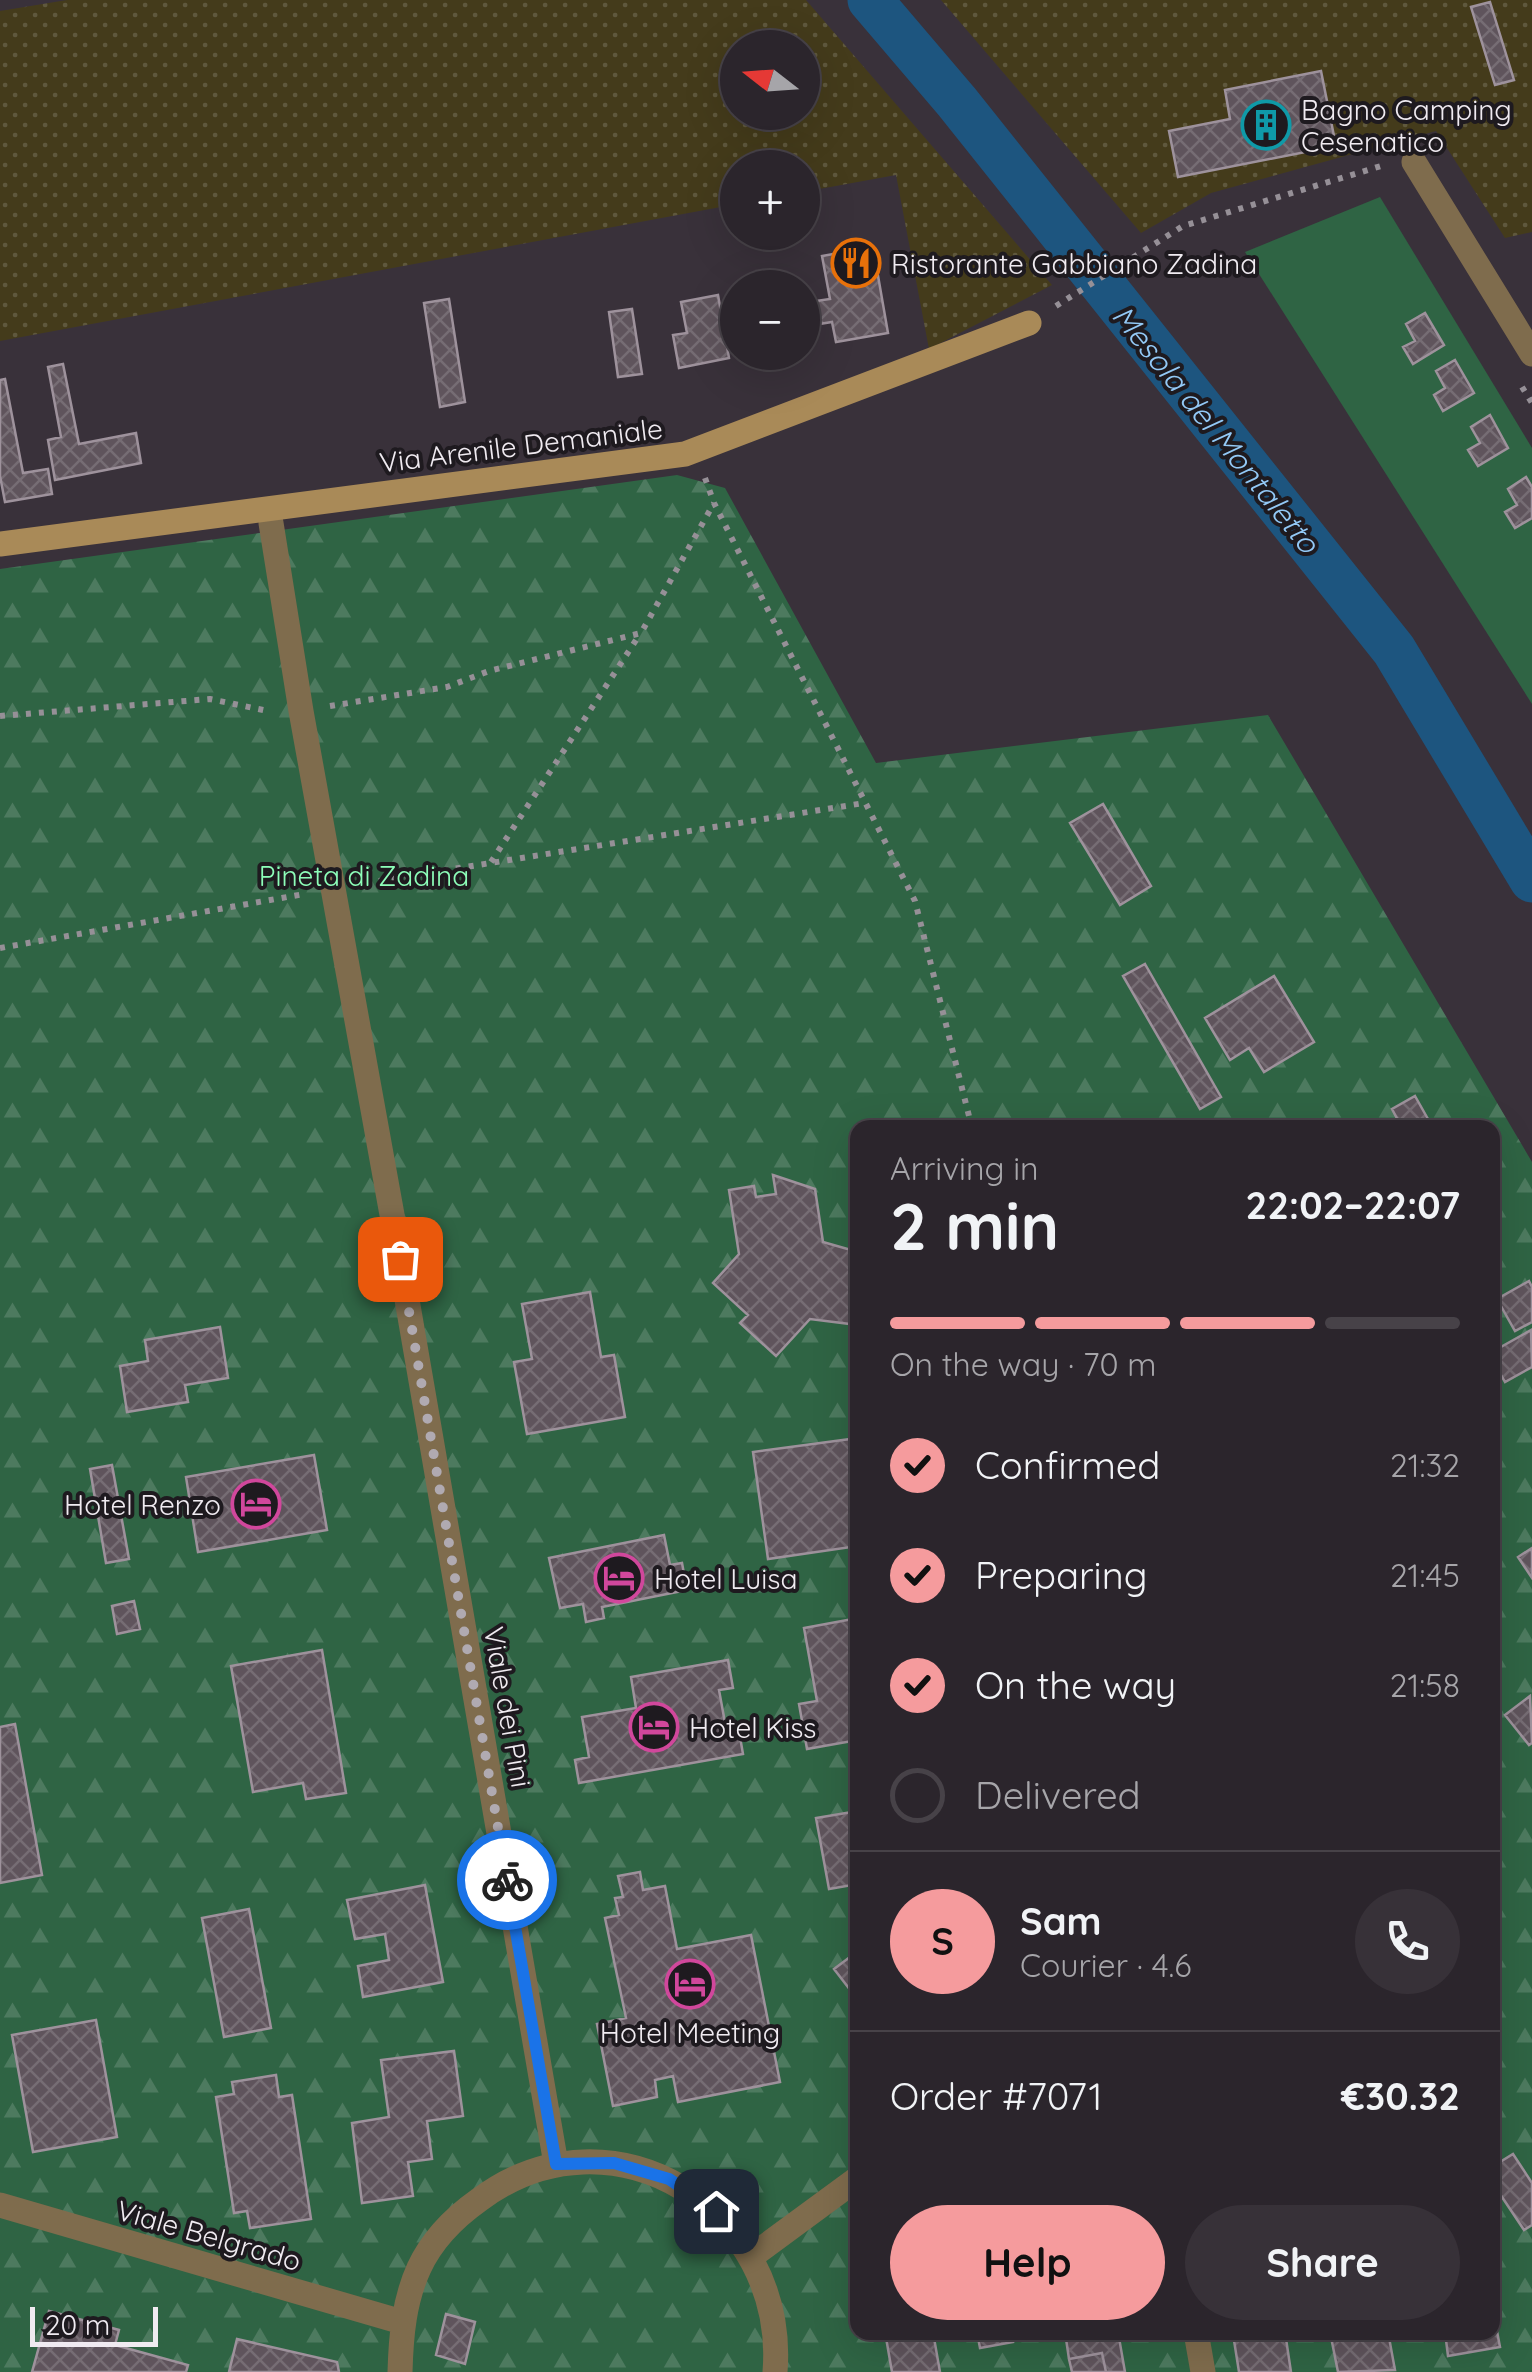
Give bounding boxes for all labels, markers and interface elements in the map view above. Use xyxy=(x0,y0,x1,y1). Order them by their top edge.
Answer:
north arrow xyxy=(720,30,820,130)
map controls xyxy=(720,30,820,370)
place label: Bagno Camping Cesenatico xyxy=(1301,92,1512,159)
building icon: Bagno Camping Cesenatico xyxy=(1240,99,1292,151)
button: + xyxy=(720,150,820,250)
restaurant icon: Ristorante Gabbiano Zadina xyxy=(830,237,882,289)
place label: Ristorante Gabbiano Zadina xyxy=(891,246,1257,281)
button: − xyxy=(720,270,820,370)
water label: Mesola del Montaletto xyxy=(1104,297,1329,562)
street label: Via Arenile Demaniale xyxy=(377,410,665,480)
park label: Pineta di Zadina xyxy=(259,858,469,893)
text: Arriving in xyxy=(890,1148,1039,1188)
text: 22:02–22:07 xyxy=(1246,1181,1460,1229)
text: 2 min xyxy=(890,1185,1059,1266)
pin xyxy=(358,1217,443,1302)
icon: bag xyxy=(373,1232,428,1287)
text: On the way · 70 m xyxy=(890,1344,1156,1384)
icon: check xyxy=(890,1438,945,1493)
text: Confirmed xyxy=(975,1441,1160,1489)
text: 21:32 xyxy=(1390,1445,1460,1485)
hotel icon: Hotel Renzo xyxy=(230,1478,282,1530)
place label: Hotel Renzo xyxy=(64,1487,221,1522)
icon: check xyxy=(890,1548,945,1603)
text: Preparing xyxy=(975,1551,1147,1599)
hotel icon: Hotel Luisa xyxy=(593,1552,645,1604)
text: 21:45 xyxy=(1390,1555,1460,1595)
place label: Hotel Luisa xyxy=(654,1561,797,1596)
street label: Viale dei Pini xyxy=(477,1624,539,1790)
icon: check xyxy=(890,1658,945,1713)
text: On the way xyxy=(975,1661,1176,1709)
text: 21:58 xyxy=(1390,1665,1460,1705)
hotel icon: Hotel Kiss xyxy=(628,1701,680,1753)
place label: Hotel Kiss xyxy=(689,1710,817,1745)
text: Delivered xyxy=(975,1771,1141,1819)
courier xyxy=(457,1830,557,1930)
icon: bike xyxy=(480,1853,535,1908)
button: phone xyxy=(1355,1889,1460,1994)
text: Sam xyxy=(1020,1897,1102,1945)
text: S xyxy=(931,1917,954,1965)
text: Courier · 4.6 xyxy=(1020,1945,1192,1985)
hotel icon: Hotel Meeting xyxy=(664,1958,716,2010)
place label: Hotel Meeting xyxy=(600,2015,780,2050)
text: Order #7071 xyxy=(890,2072,1103,2120)
text: €30.32 xyxy=(1341,2072,1460,2120)
pin xyxy=(674,2169,759,2254)
icon: home xyxy=(689,2184,744,2239)
street label: Viale Belgrado xyxy=(113,2192,305,2278)
button: Help xyxy=(890,2205,1165,2320)
button: Share xyxy=(1185,2205,1460,2320)
scale bar xyxy=(30,2302,158,2346)
text: 20 m xyxy=(45,2307,110,2342)

